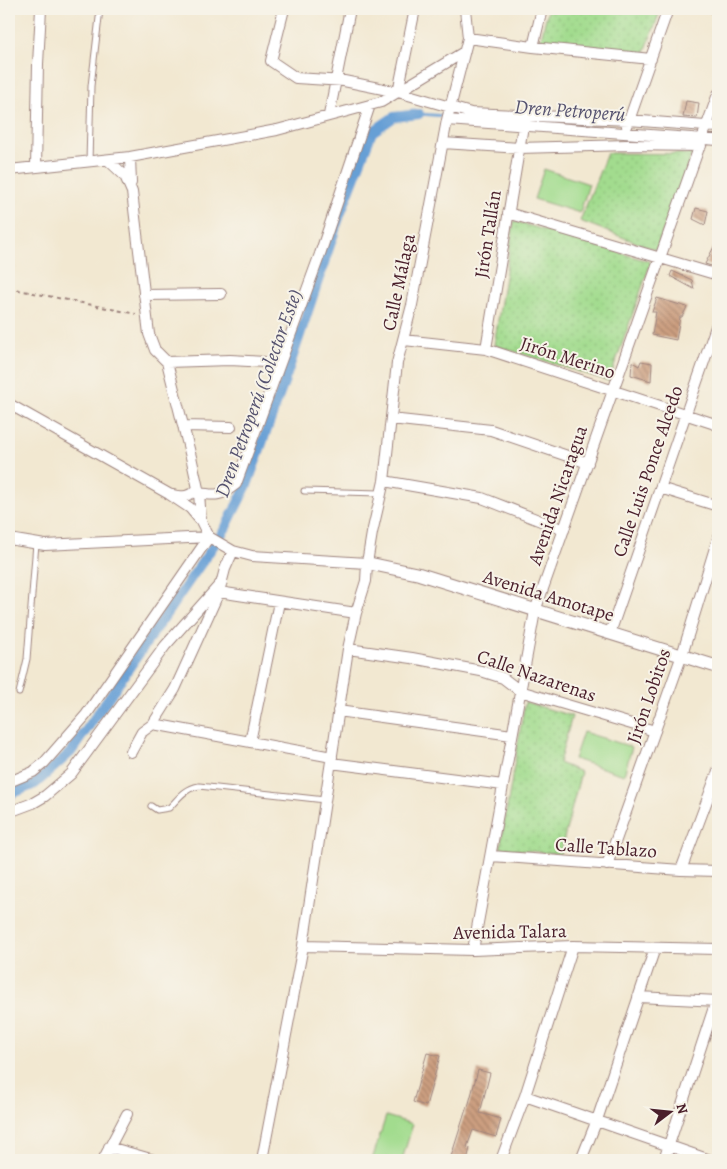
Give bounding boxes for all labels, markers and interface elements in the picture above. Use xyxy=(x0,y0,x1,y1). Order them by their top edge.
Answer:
water label: Dren Petroperú xyxy=(514,93,627,128)
street label: Jirón Tallán xyxy=(468,188,508,280)
street label: Calle Málaga xyxy=(376,231,422,333)
water label: Dren Petroperú (Colector Este) xyxy=(208,285,309,501)
street label: Jirón Merino xyxy=(517,330,619,386)
street label: Calle Luis Ponce Alcedo xyxy=(606,382,690,561)
street label: Avenida Nicaragua xyxy=(522,422,594,570)
street label: Avenida Amotape xyxy=(479,563,617,628)
street label: Calle Nazarenas xyxy=(474,643,600,709)
street label: Jirón Lobitos xyxy=(620,645,677,748)
street label: Calle Tablazo xyxy=(554,831,658,865)
street label: Avenida Talara xyxy=(452,918,567,946)
north arrow xyxy=(644,1086,694,1136)
text: N xyxy=(671,1101,693,1116)

